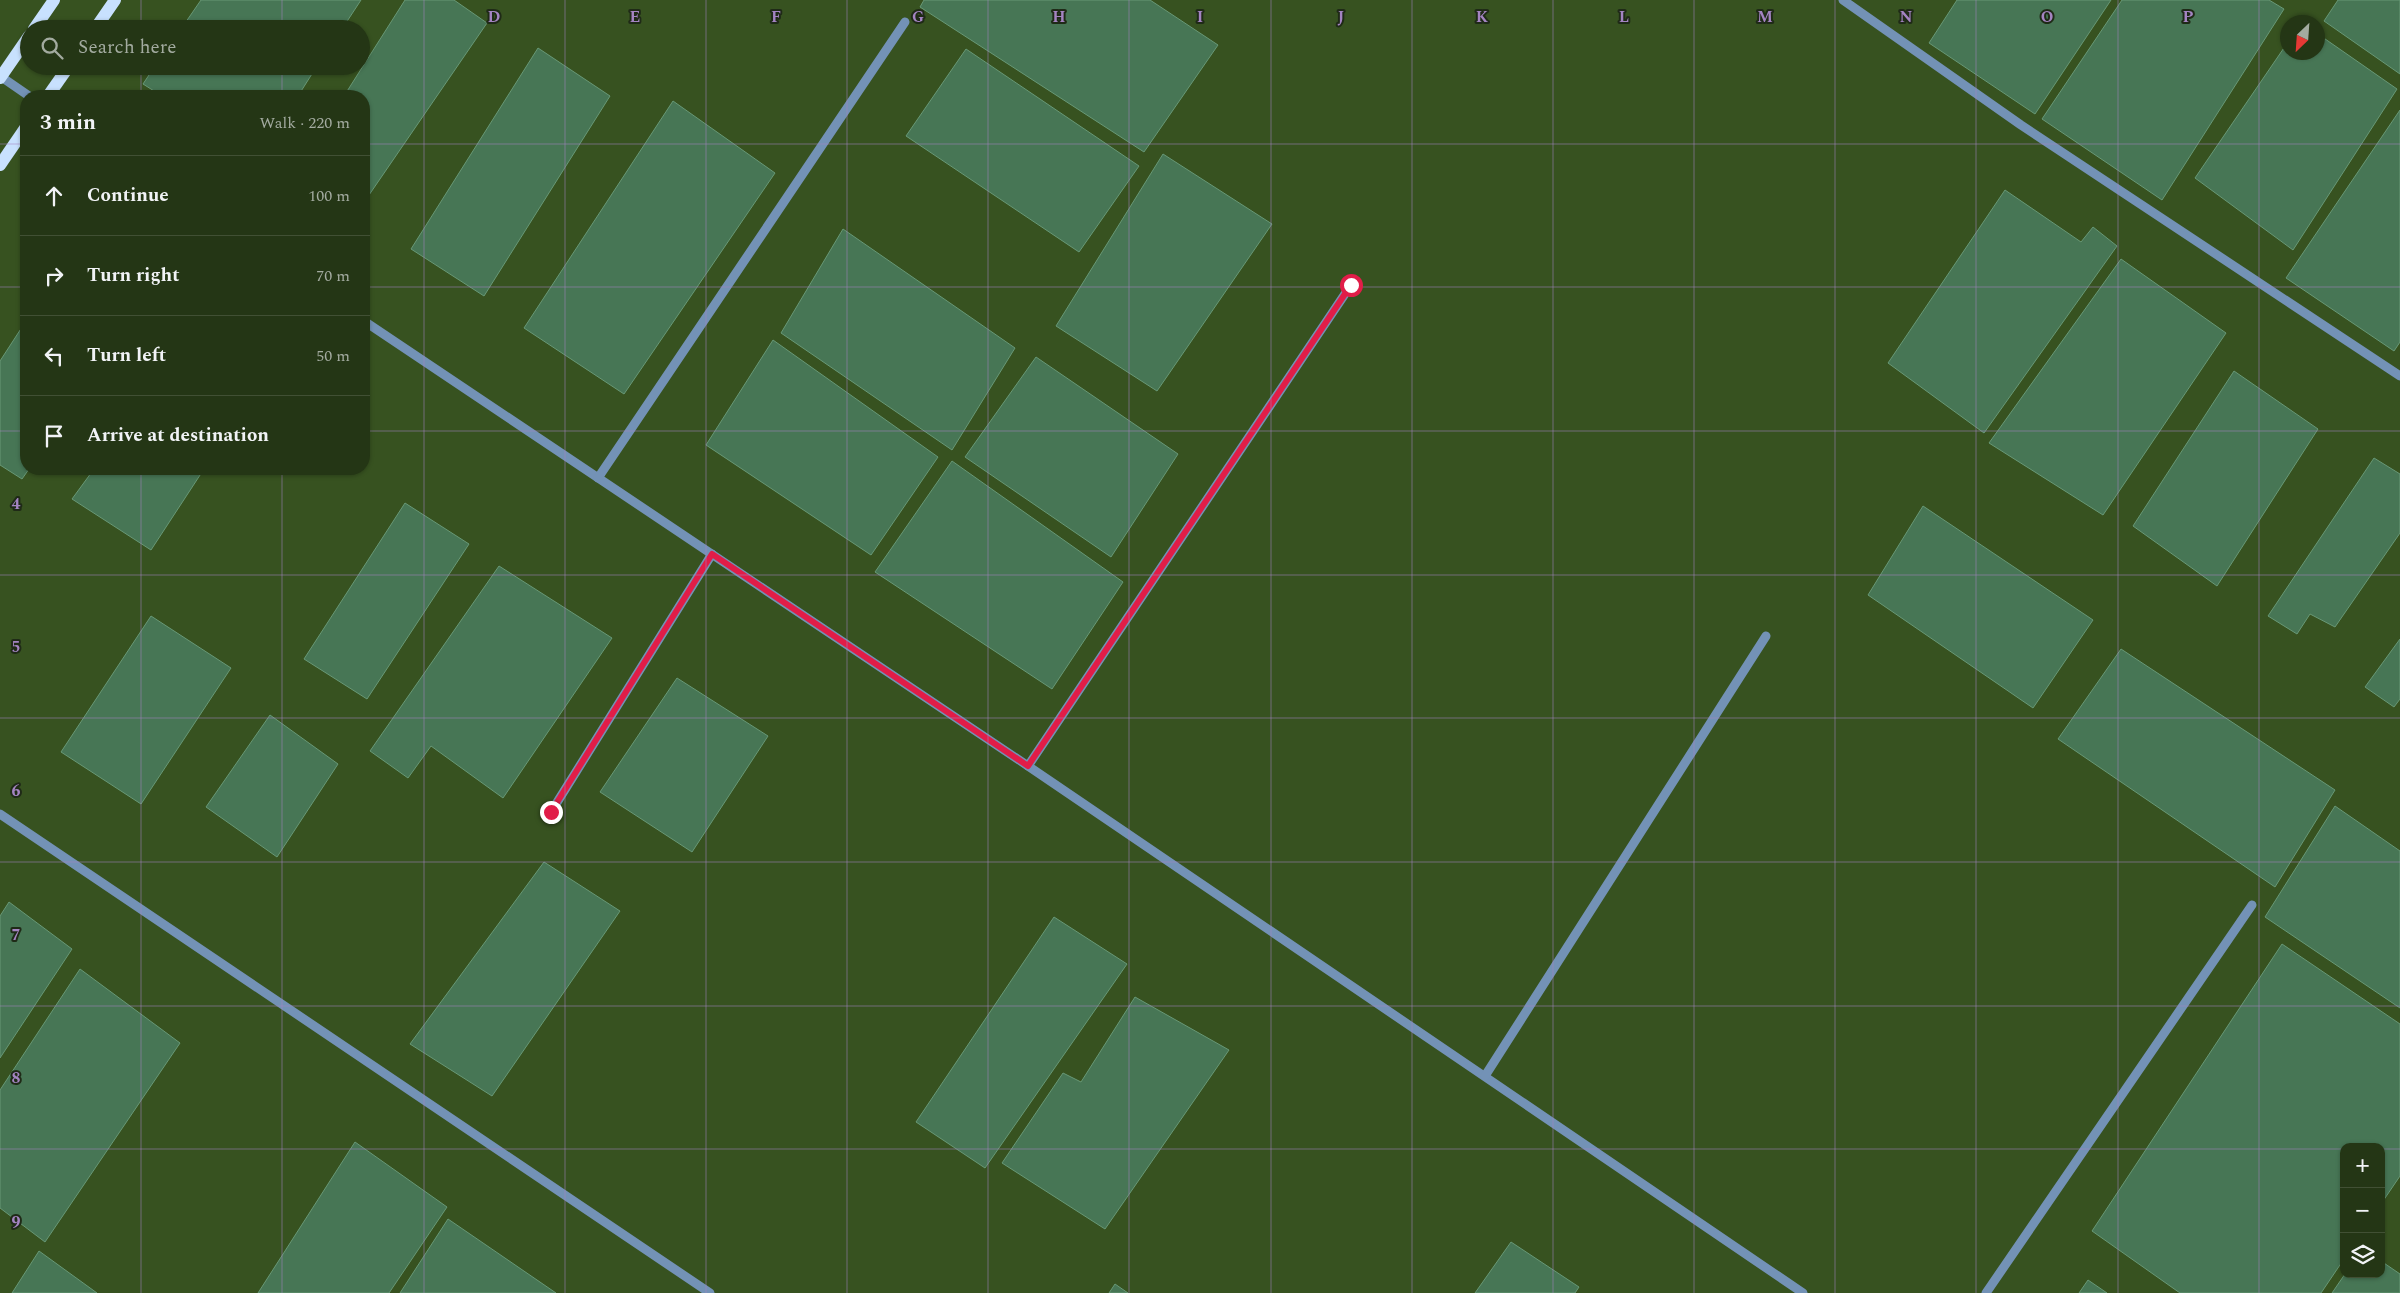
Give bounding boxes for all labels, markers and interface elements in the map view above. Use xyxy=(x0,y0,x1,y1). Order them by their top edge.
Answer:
text: D xyxy=(488,5,501,29)
text: E xyxy=(630,5,640,29)
text: F xyxy=(771,5,781,29)
text: G xyxy=(912,5,924,29)
text: H xyxy=(1052,5,1066,29)
text: I xyxy=(1197,5,1203,29)
text: J xyxy=(1338,5,1345,29)
text: K xyxy=(1476,5,1489,29)
text: L xyxy=(1619,5,1629,29)
text: M xyxy=(1757,5,1773,29)
text: N xyxy=(1899,5,1913,29)
text: O xyxy=(2041,5,2053,29)
text: P xyxy=(2183,5,2194,29)
north arrow xyxy=(2280,15,2325,60)
search box xyxy=(20,20,370,75)
text: Search here xyxy=(78,33,177,62)
icon: search xyxy=(38,34,66,62)
text: 3 min xyxy=(40,107,96,139)
text: Walk · 220 m xyxy=(259,111,350,135)
text: Continue xyxy=(87,181,169,210)
icon: ahead xyxy=(40,182,68,210)
text: 100 m xyxy=(308,184,350,208)
text: Turn right xyxy=(87,261,180,290)
icon: right xyxy=(40,262,68,290)
text: 70 m xyxy=(316,264,350,288)
route start xyxy=(1340,274,1363,297)
text: Turn left xyxy=(87,341,166,370)
icon: left xyxy=(40,342,68,370)
text: 50 m xyxy=(316,344,350,368)
text: Arrive at destination xyxy=(87,421,269,450)
icon: arrive xyxy=(40,422,68,450)
text: 4 xyxy=(12,492,21,516)
text: 5 xyxy=(12,635,20,659)
text: 6 xyxy=(12,779,21,803)
route end xyxy=(540,801,563,824)
text: 7 xyxy=(12,923,21,947)
text: 8 xyxy=(12,1066,21,1090)
map controls xyxy=(2340,1143,2385,1278)
button: + xyxy=(2340,1143,2385,1188)
button: − xyxy=(2340,1188,2385,1233)
text: 9 xyxy=(12,1210,21,1234)
button: layers xyxy=(2340,1233,2385,1278)

